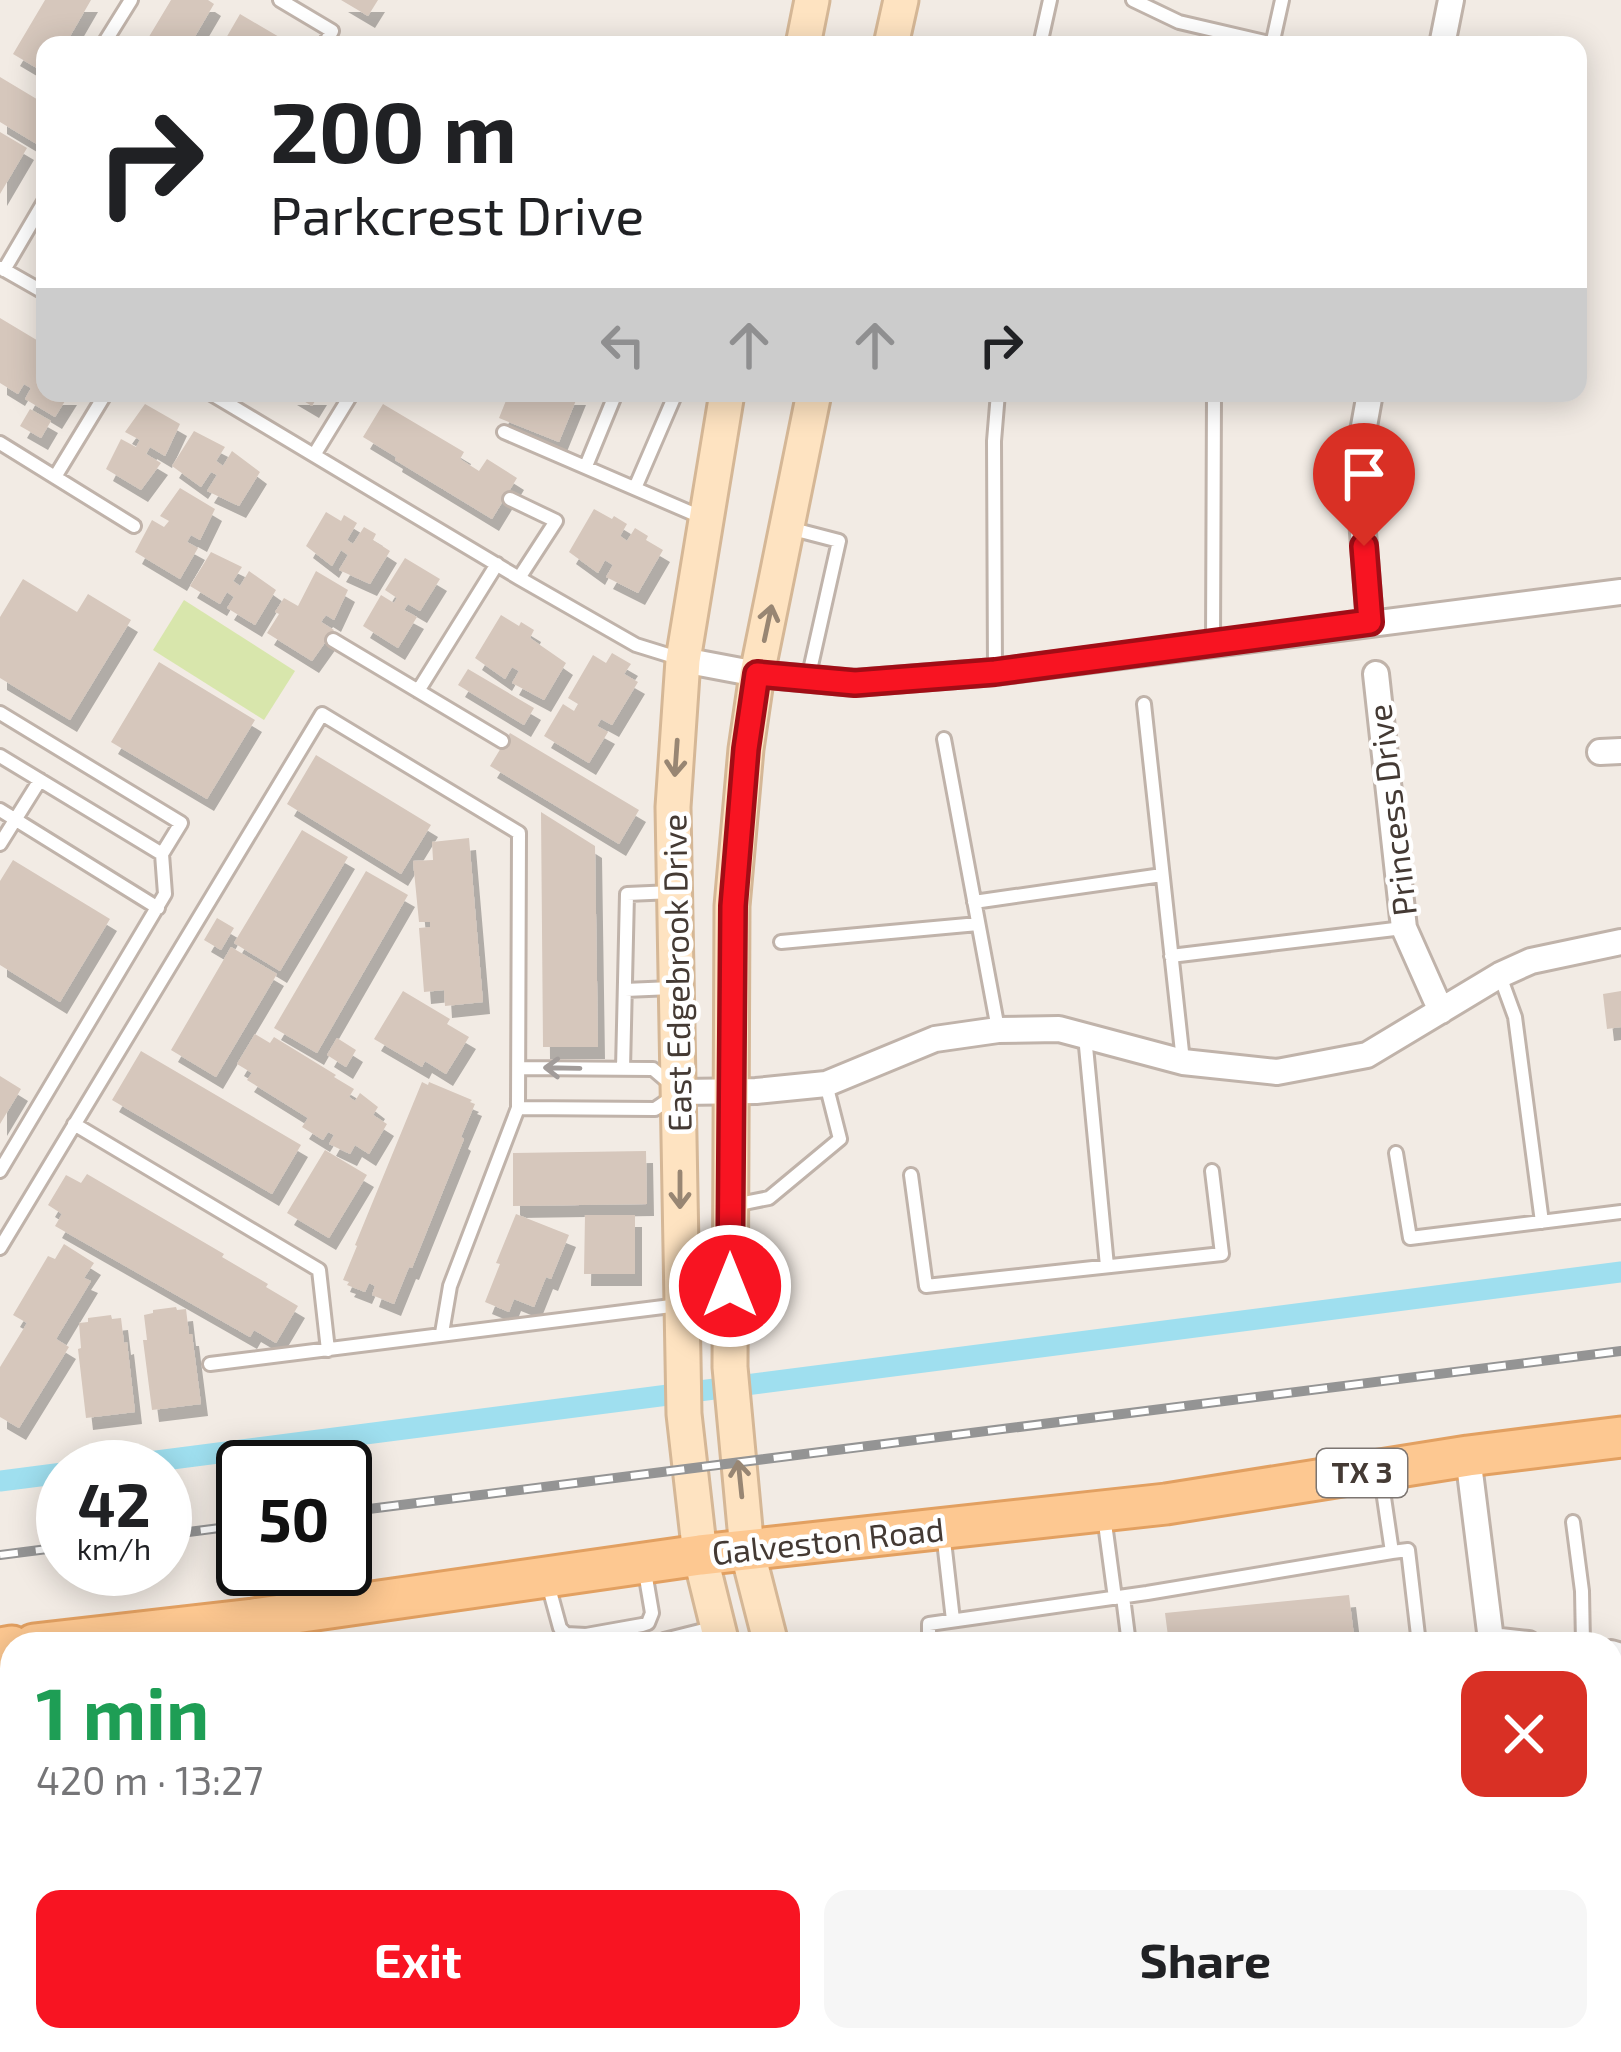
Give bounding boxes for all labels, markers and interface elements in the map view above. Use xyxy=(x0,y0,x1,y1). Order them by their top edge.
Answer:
text: 200 m xyxy=(270,79,517,180)
icon: right xyxy=(72,84,228,240)
text: Parkcrest Drive xyxy=(270,181,644,246)
icon: left xyxy=(590,312,656,378)
icon: ahead xyxy=(716,312,782,378)
icon: ahead xyxy=(842,312,908,378)
icon: right xyxy=(968,312,1034,378)
pin xyxy=(1313,423,1415,546)
icon: arrive xyxy=(1331,441,1397,507)
one-way arrow xyxy=(758,604,780,643)
street label: Princess Drive xyxy=(1358,702,1424,918)
one-way arrow xyxy=(665,738,688,777)
street label: East Edgebrook Drive xyxy=(653,814,699,1132)
one-way arrow xyxy=(543,1057,582,1080)
one-way arrow xyxy=(669,1170,691,1209)
position arrow xyxy=(667,1223,793,1349)
speed limit sign: 50 xyxy=(216,1440,372,1596)
road number: TX 3 xyxy=(1317,1449,1407,1497)
one-way arrow xyxy=(728,1460,751,1499)
text: 42 xyxy=(77,1467,151,1539)
street label: Galveston Road xyxy=(710,1508,946,1572)
text: km/h xyxy=(77,1530,151,1566)
text: 1 min xyxy=(36,1668,209,1754)
button: close xyxy=(1461,1671,1587,1797)
text: 420 m · 13:27 xyxy=(36,1756,263,1803)
button: Exit xyxy=(36,1890,800,2028)
button: Share xyxy=(824,1890,1587,2028)

